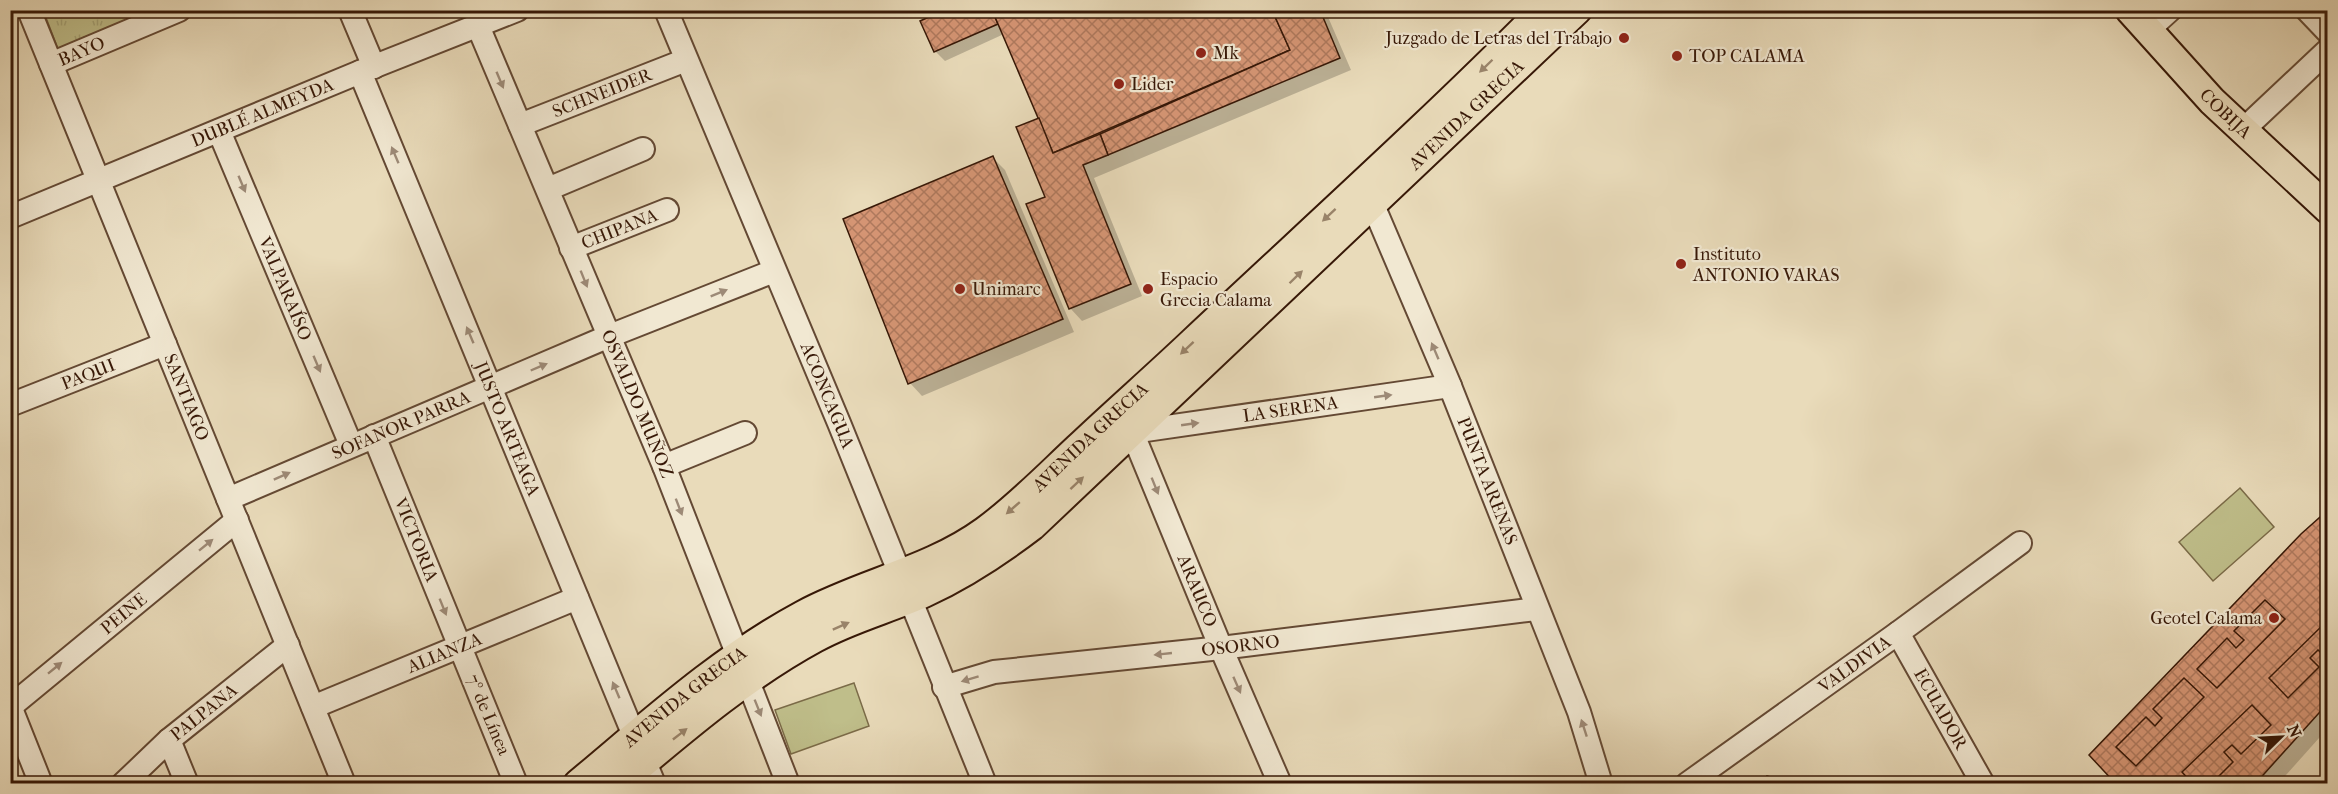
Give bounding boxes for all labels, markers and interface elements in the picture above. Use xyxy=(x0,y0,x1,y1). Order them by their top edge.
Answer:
place label: Juzgado de Letras del Trabajo xyxy=(1384,28,1612,49)
marker: Juzgado de Letras del Trabajo xyxy=(1617,31,1631,45)
street label: BAYO xyxy=(55,32,108,70)
place label: Mk xyxy=(1213,43,1239,64)
marker: Mk xyxy=(1194,46,1208,60)
place label: TOP CALAMA xyxy=(1689,46,1805,67)
marker: TOP CALAMA xyxy=(1670,49,1684,63)
street label: AVENIDA GRECIA xyxy=(1404,55,1528,175)
one-way arrow xyxy=(1479,59,1494,72)
street label: SCHNEIDER xyxy=(549,64,656,122)
one-way arrow xyxy=(496,71,505,88)
street label: DUBLÉ ALMEYDA xyxy=(188,74,337,151)
place label: Lider xyxy=(1131,74,1174,95)
marker: Lider xyxy=(1112,77,1126,91)
street label: COBIJA xyxy=(2195,84,2256,143)
one-way arrow xyxy=(390,146,399,164)
one-way arrow xyxy=(237,176,247,194)
street label: CHIPANA xyxy=(578,204,661,253)
one-way arrow xyxy=(1323,207,1337,221)
street label: VALPARAÍSO xyxy=(254,233,316,344)
place label: Instituto ANTONIO VARAS xyxy=(1692,244,1839,286)
marker: Instituto ANTONIO VARAS xyxy=(1674,257,1688,271)
place label: Espacio Grecia Calama xyxy=(1160,269,1272,311)
one-way arrow xyxy=(580,270,589,288)
one-way arrow xyxy=(1289,271,1303,285)
place label: Unimarc xyxy=(972,279,1041,300)
marker: Unimarc xyxy=(953,282,967,296)
marker: Espacio Grecia Calama xyxy=(1141,282,1155,296)
one-way arrow xyxy=(710,288,728,297)
one-way arrow xyxy=(465,326,475,344)
street label: OSVALDO MUÑOZ xyxy=(597,326,678,481)
street label: ACONCAGUA xyxy=(796,339,859,452)
one-way arrow xyxy=(1180,341,1195,354)
one-way arrow xyxy=(1430,342,1440,360)
street label: SANTIAGO xyxy=(159,351,214,444)
street label: PAQUI xyxy=(58,354,118,394)
one-way arrow xyxy=(312,356,322,374)
street label: JUSTO ARTEAGA xyxy=(469,357,545,499)
one-way arrow xyxy=(530,362,548,372)
street label: AVENIDA GRECIA xyxy=(1027,378,1153,497)
street label: SOFANOR PARRA xyxy=(328,386,474,464)
one-way arrow xyxy=(1374,391,1393,400)
street label: LA SERENA xyxy=(1241,392,1340,426)
street label: PUNTA ARENAS xyxy=(1453,414,1522,548)
one-way arrow xyxy=(1181,419,1200,428)
one-way arrow xyxy=(273,471,290,480)
one-way arrow xyxy=(1070,476,1085,490)
one-way arrow xyxy=(1151,477,1160,495)
street label: VICTORIA xyxy=(389,494,443,585)
one-way arrow xyxy=(675,498,684,516)
one-way arrow xyxy=(1006,501,1021,514)
one-way arrow xyxy=(198,539,213,552)
street label: ARAUCO xyxy=(1173,551,1222,630)
street label: PEINE xyxy=(96,588,151,639)
one-way arrow xyxy=(439,598,448,616)
place label: Geotel Calama xyxy=(2150,608,2263,629)
marker: Geotel Calama xyxy=(2267,611,2281,625)
one-way arrow xyxy=(833,621,851,631)
street label: ALIANZA xyxy=(403,628,485,678)
street label: OSORNO xyxy=(1200,630,1281,661)
street label: VALDIVIA xyxy=(1813,631,1895,698)
street label: AVENIDA GRECIA xyxy=(618,642,751,752)
one-way arrow xyxy=(1153,649,1172,659)
one-way arrow xyxy=(47,662,63,675)
street label: ECUADOR xyxy=(1910,665,1972,754)
street label: 7º de Línea xyxy=(462,672,515,759)
one-way arrow xyxy=(961,675,979,684)
one-way arrow xyxy=(1233,677,1242,694)
street label: PALPANA xyxy=(166,679,242,745)
one-way arrow xyxy=(611,681,621,699)
one-way arrow xyxy=(753,700,763,718)
north arrow xyxy=(2251,707,2311,767)
one-way arrow xyxy=(1578,719,1588,737)
text: N xyxy=(2283,722,2306,741)
one-way arrow xyxy=(672,727,688,740)

